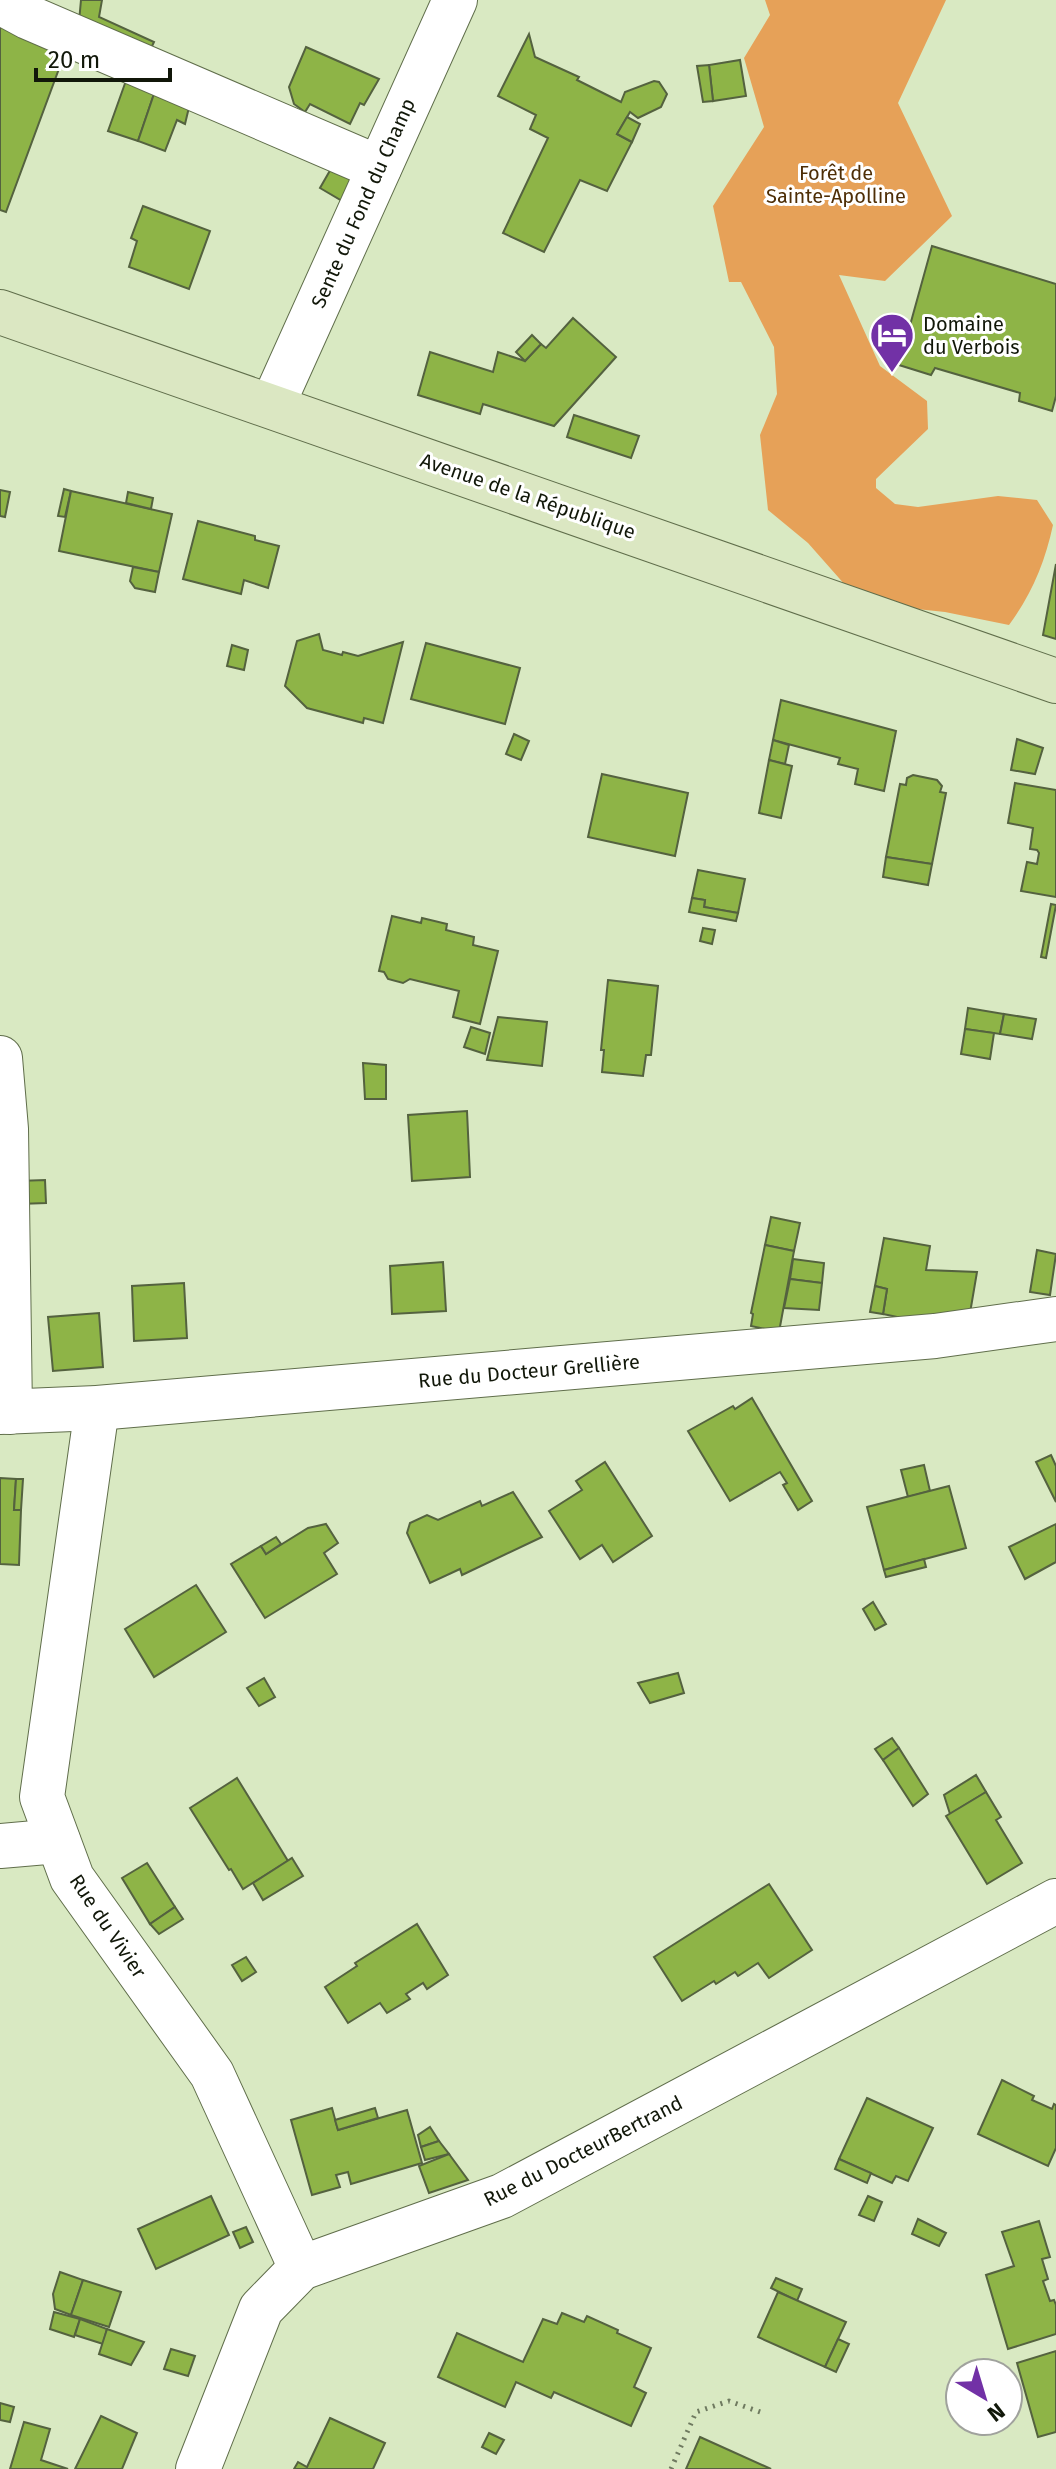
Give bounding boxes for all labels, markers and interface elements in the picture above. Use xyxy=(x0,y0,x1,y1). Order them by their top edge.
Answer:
scale bar xyxy=(36,32,170,82)
text: 20 m xyxy=(48,46,100,74)
street label: Sente du Fond du Champ xyxy=(306,95,420,311)
park label: Forêt de Sainte-Apolline xyxy=(766,161,906,208)
hotel icon: Domaine du Verbois xyxy=(868,311,916,374)
place label: Domaine du Verbois xyxy=(923,312,1020,359)
street label: Avenue de la République xyxy=(417,448,639,544)
street label: Rue du Docteur Grellière xyxy=(417,1349,641,1393)
street label: Rue du Vivier xyxy=(65,1870,152,1983)
street label: Rue du DocteurBertrand xyxy=(480,2090,686,2212)
north arrow xyxy=(944,2357,1024,2437)
text: N xyxy=(982,2397,1010,2427)

